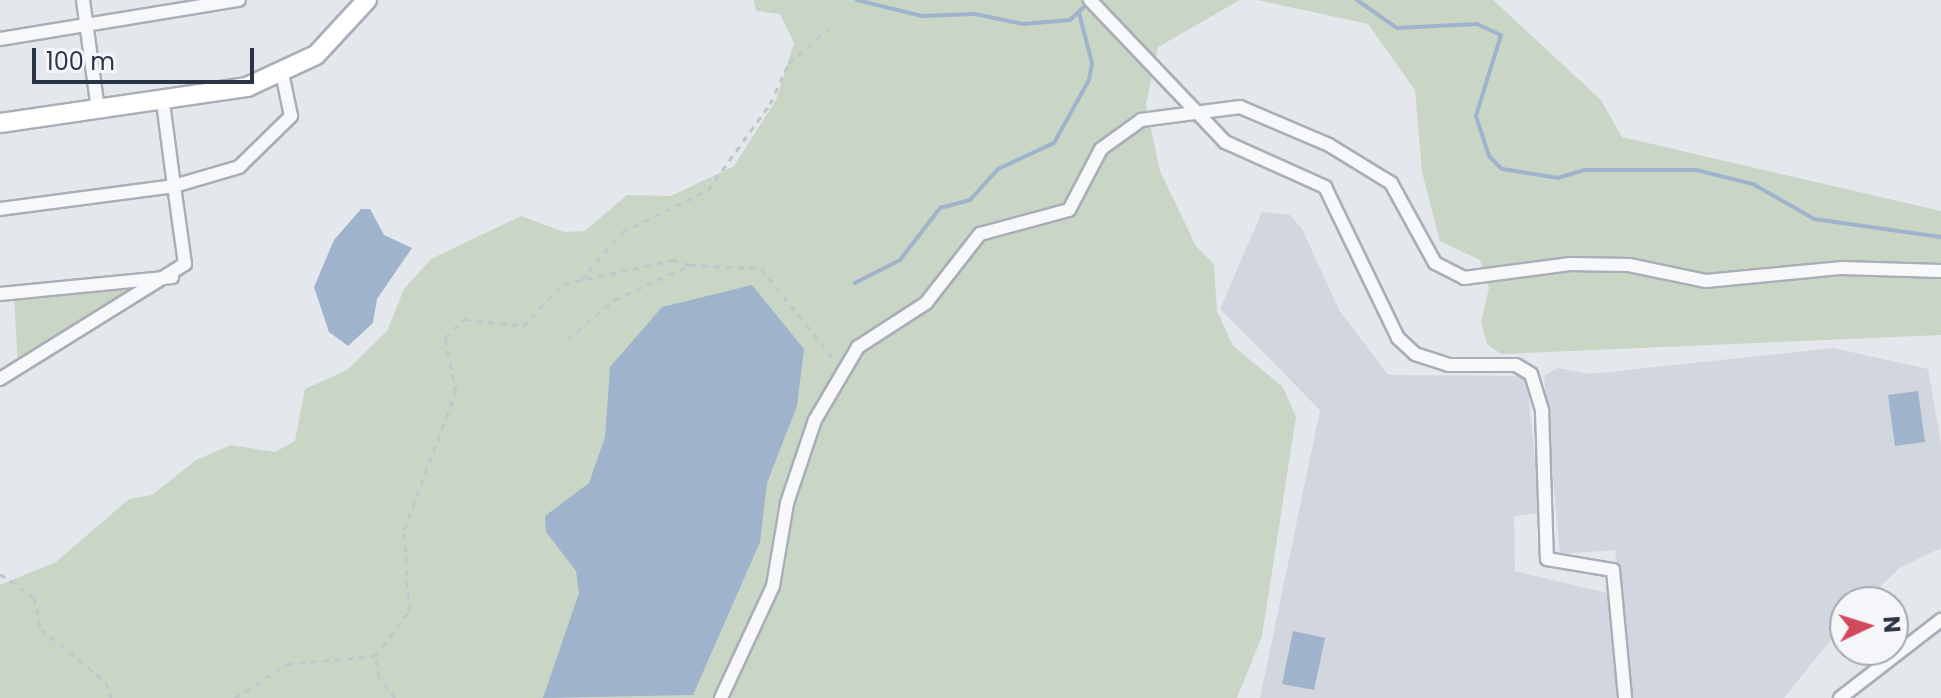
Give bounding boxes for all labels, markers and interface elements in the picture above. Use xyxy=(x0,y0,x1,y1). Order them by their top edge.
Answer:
scale bar xyxy=(36,32,258,82)
text: 100 m xyxy=(46,45,115,78)
north arrow xyxy=(1829,586,1909,666)
text: N xyxy=(1875,615,1907,634)

